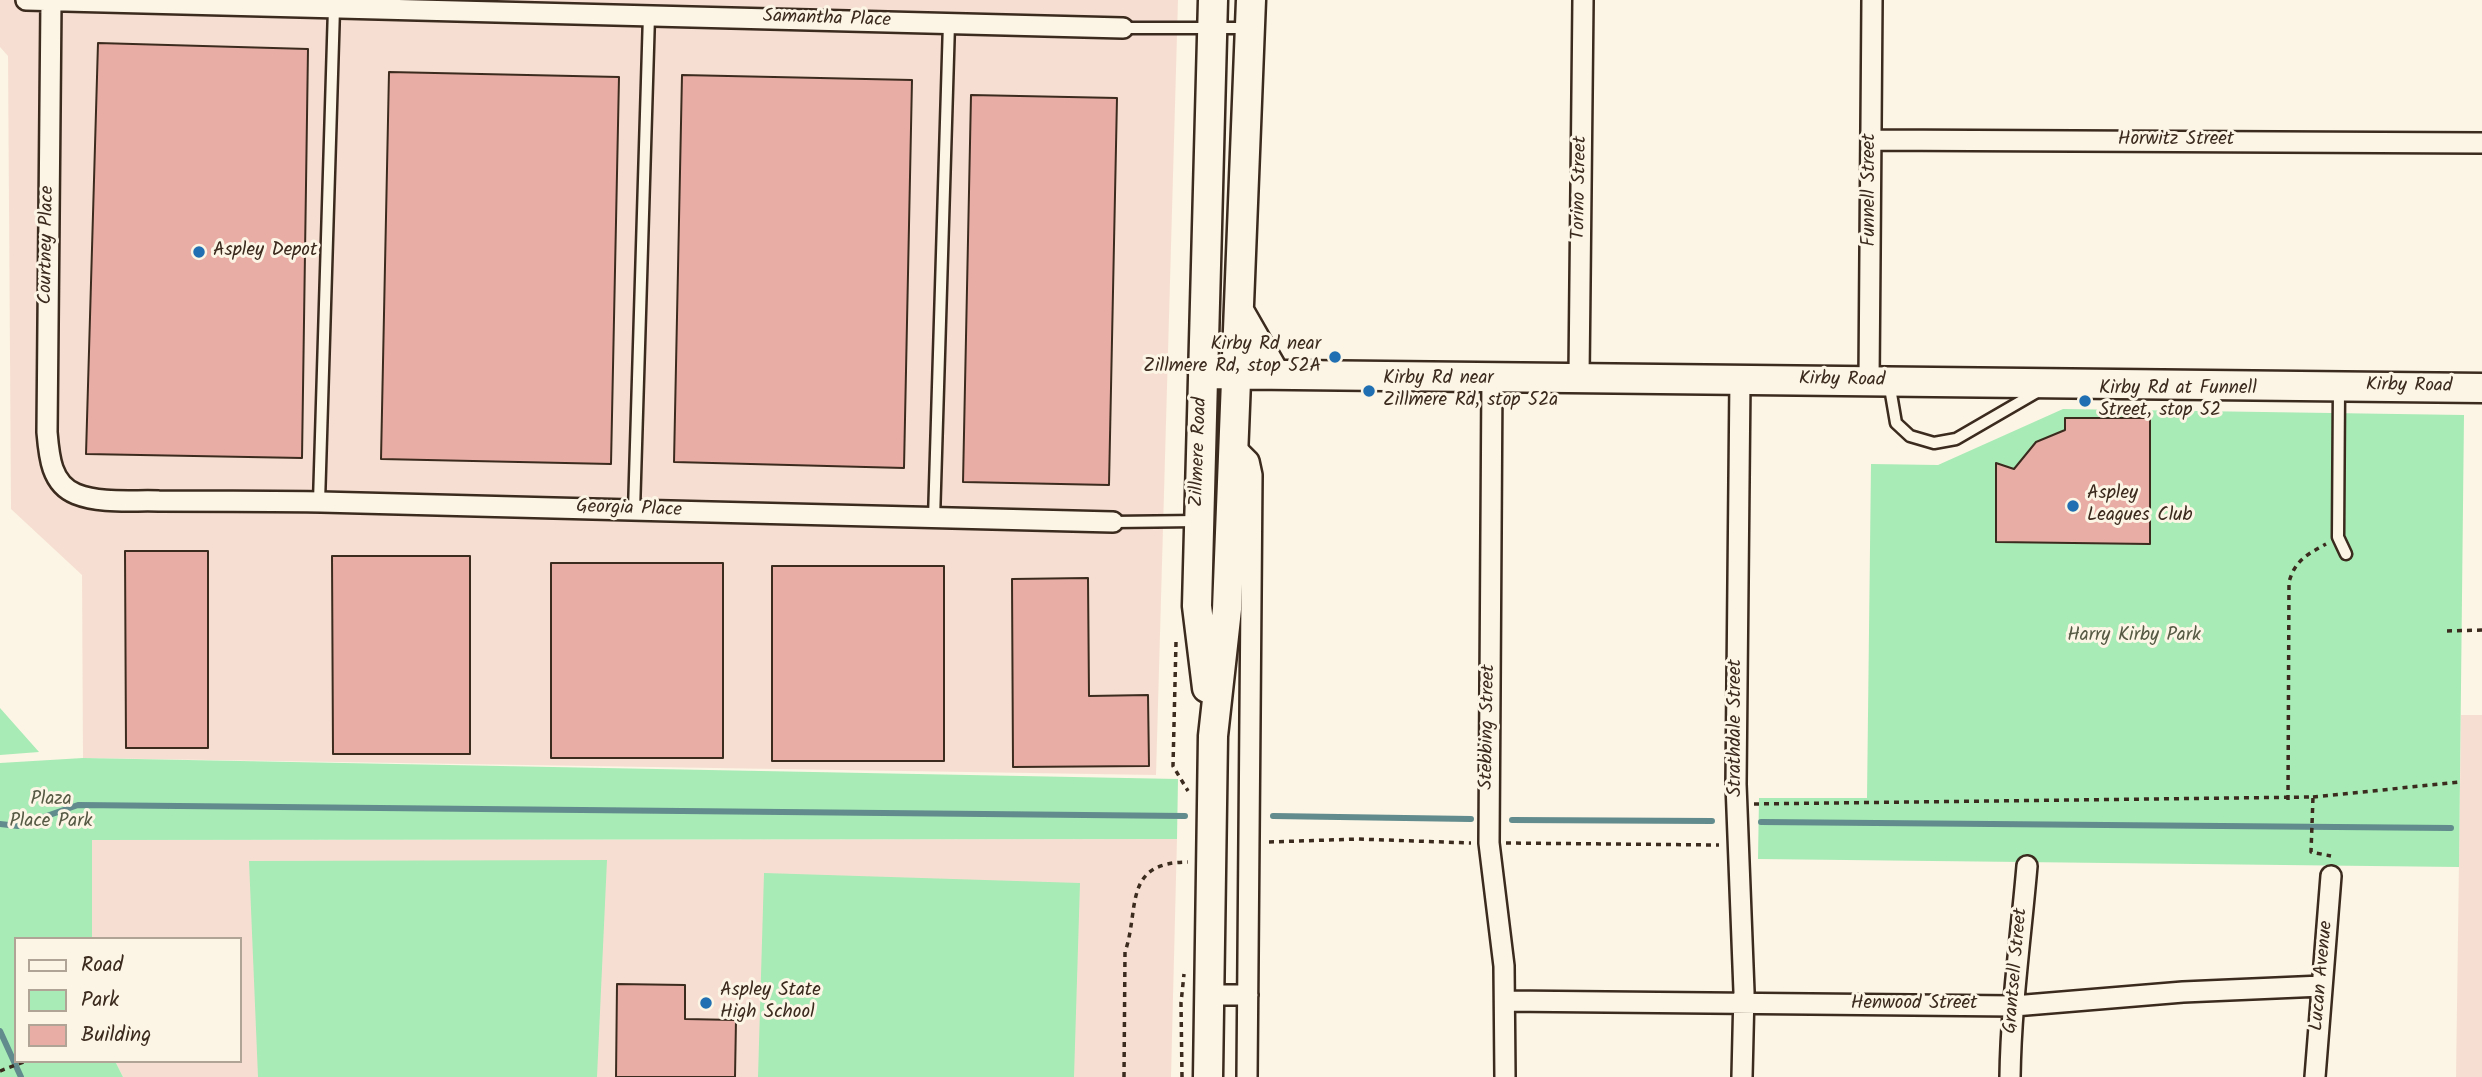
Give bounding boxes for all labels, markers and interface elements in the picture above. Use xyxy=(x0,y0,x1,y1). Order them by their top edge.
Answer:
street label: Samantha Place xyxy=(763,6,891,34)
street label: Horwitz Street xyxy=(2118,130,2234,152)
street label: Funnell Street xyxy=(1860,134,1882,246)
street label: Torino Street xyxy=(1569,136,1593,240)
street label: Courtney Place xyxy=(36,185,60,305)
place label: Aspley Depot xyxy=(213,241,317,263)
marker: Aspley Depot xyxy=(191,244,207,260)
place label: Kirby Rd near Zillmere Rd, stop 52A xyxy=(1143,335,1321,379)
marker: Kirby Rd near Zillmere Rd, stop 52A xyxy=(1327,349,1343,365)
place label: Kirby Rd near Zillmere Rd, stop 52a xyxy=(1383,369,1558,413)
street label: Kirby Road xyxy=(1798,369,1886,393)
street label: Kirby Road xyxy=(2365,375,2453,399)
place label: Kirby Rd at Funnell Street, stop 52 xyxy=(2099,379,2257,423)
marker: Kirby Rd near Zillmere Rd, stop 52a xyxy=(1361,383,1377,399)
marker: Kirby Rd at Funnell Street, stop 52 xyxy=(2077,393,2093,409)
street label: Zillmere Road xyxy=(1187,397,1213,507)
place label: Aspley Leagues Club xyxy=(2087,484,2192,528)
street label: Georgia Place xyxy=(576,497,682,523)
marker: Aspley Leagues Club xyxy=(2065,498,2081,514)
park label: Harry Kirby Park xyxy=(2067,626,2201,648)
street label: Strathdale Street xyxy=(1726,659,1748,797)
street label: Stebbing Street xyxy=(1477,664,1501,790)
park label: Plaza Place Park xyxy=(10,790,92,834)
street label: Grantsell Street xyxy=(2000,907,2034,1035)
street label: Lucan Avenue xyxy=(2307,920,2339,1032)
legend xyxy=(14,937,242,1063)
text: Road xyxy=(81,949,123,982)
place label: Aspley State High School xyxy=(720,981,821,1025)
text: Park xyxy=(81,984,119,1017)
street label: Henwood Street xyxy=(1851,994,1977,1016)
marker: Aspley State High School xyxy=(698,995,714,1011)
text: Building xyxy=(81,1019,151,1052)

